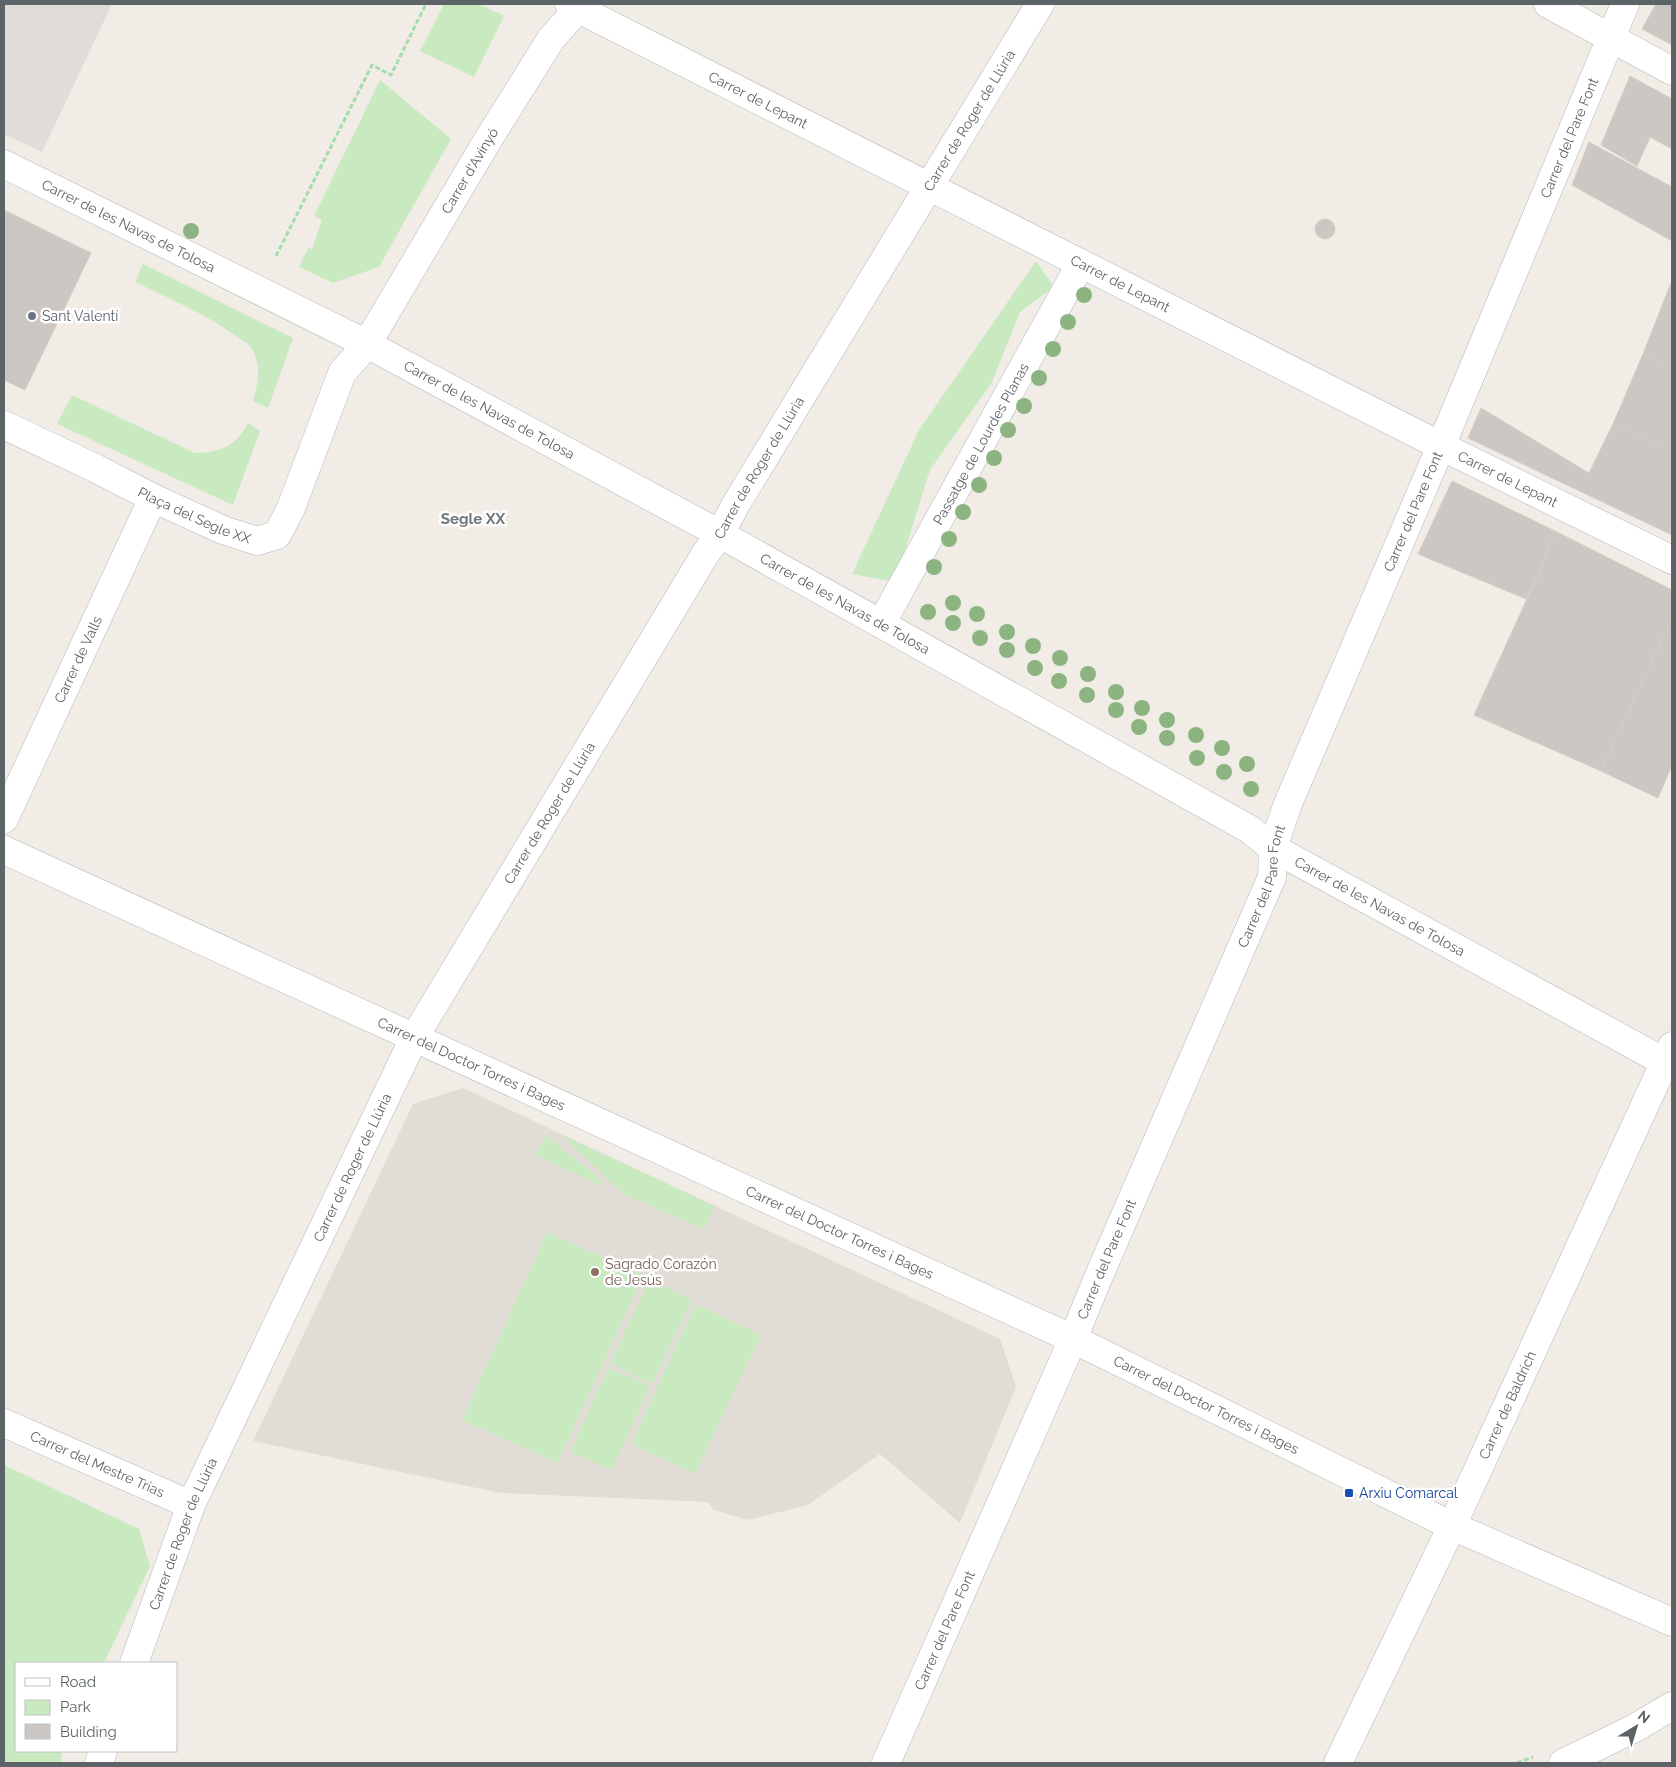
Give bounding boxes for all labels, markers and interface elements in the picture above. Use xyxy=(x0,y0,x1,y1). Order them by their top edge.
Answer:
street label: Carrer de Roger de Llúria xyxy=(920,47,1018,194)
street label: Carrer de Lepant xyxy=(706,68,811,132)
street label: Carrer del Pare Font xyxy=(1537,75,1602,200)
street label: Carrer d'Avinyó xyxy=(438,125,501,216)
street label: Carrer de les Navas de Tolosa xyxy=(39,176,218,275)
street label: Carrer de Lepant xyxy=(1068,252,1173,315)
place label: Sant Valentí xyxy=(42,308,119,324)
marker: Sant Valentí xyxy=(26,310,38,322)
street label: Carrer de les Navas de Tolosa xyxy=(401,357,577,462)
street label: Passatge de Lourdes Planas xyxy=(930,360,1032,527)
street label: Carrer de Roger de Llúria xyxy=(711,394,807,542)
street label: Carrer de Lepant xyxy=(1455,448,1560,510)
street label: Carrer del Pare Font xyxy=(1380,449,1446,574)
street label: Plaça del Segle XX xyxy=(135,484,253,547)
district label: Segle XX xyxy=(441,510,505,528)
street label: Carrer de les Navas de Tolosa xyxy=(757,550,932,657)
street label: Carrer de Valls xyxy=(51,613,105,705)
street label: Carrer de Roger de Llúria xyxy=(501,739,598,887)
street label: Carrer del Pare Font xyxy=(1234,822,1288,950)
street label: Carrer de les Navas de Tolosa xyxy=(1292,853,1468,959)
street label: Carrer del Doctor Torres i Bages xyxy=(375,1014,568,1114)
street label: Carrer de Roger de Llúria xyxy=(310,1091,394,1244)
street label: Carrer del Doctor Torres i Bages xyxy=(743,1182,936,1282)
street label: Carrer del Pare Font xyxy=(1074,1196,1139,1322)
place label: Sagrado Corazón de Jesús xyxy=(605,1256,717,1288)
marker: Sagrado Corazón de Jesús xyxy=(589,1266,601,1278)
street label: Carrer de Baldrich xyxy=(1476,1349,1539,1462)
street label: Carrer del Doctor Torres i Bages xyxy=(1111,1352,1302,1457)
street label: Carrer del Mestre Trias xyxy=(28,1428,167,1500)
street label: Carrer de Roger de Llúria xyxy=(146,1455,220,1612)
place label: Arxiu Comarcal xyxy=(1359,1485,1458,1501)
marker: Arxiu Comarcal xyxy=(1343,1487,1355,1499)
street label: Carrer del Pare Font xyxy=(911,1568,978,1693)
legend xyxy=(15,1662,178,1752)
text: Road xyxy=(60,1673,96,1691)
text: Park xyxy=(60,1698,91,1716)
north arrow xyxy=(1611,1702,1661,1752)
text: N xyxy=(1635,1707,1653,1726)
text: Building xyxy=(60,1723,117,1741)

